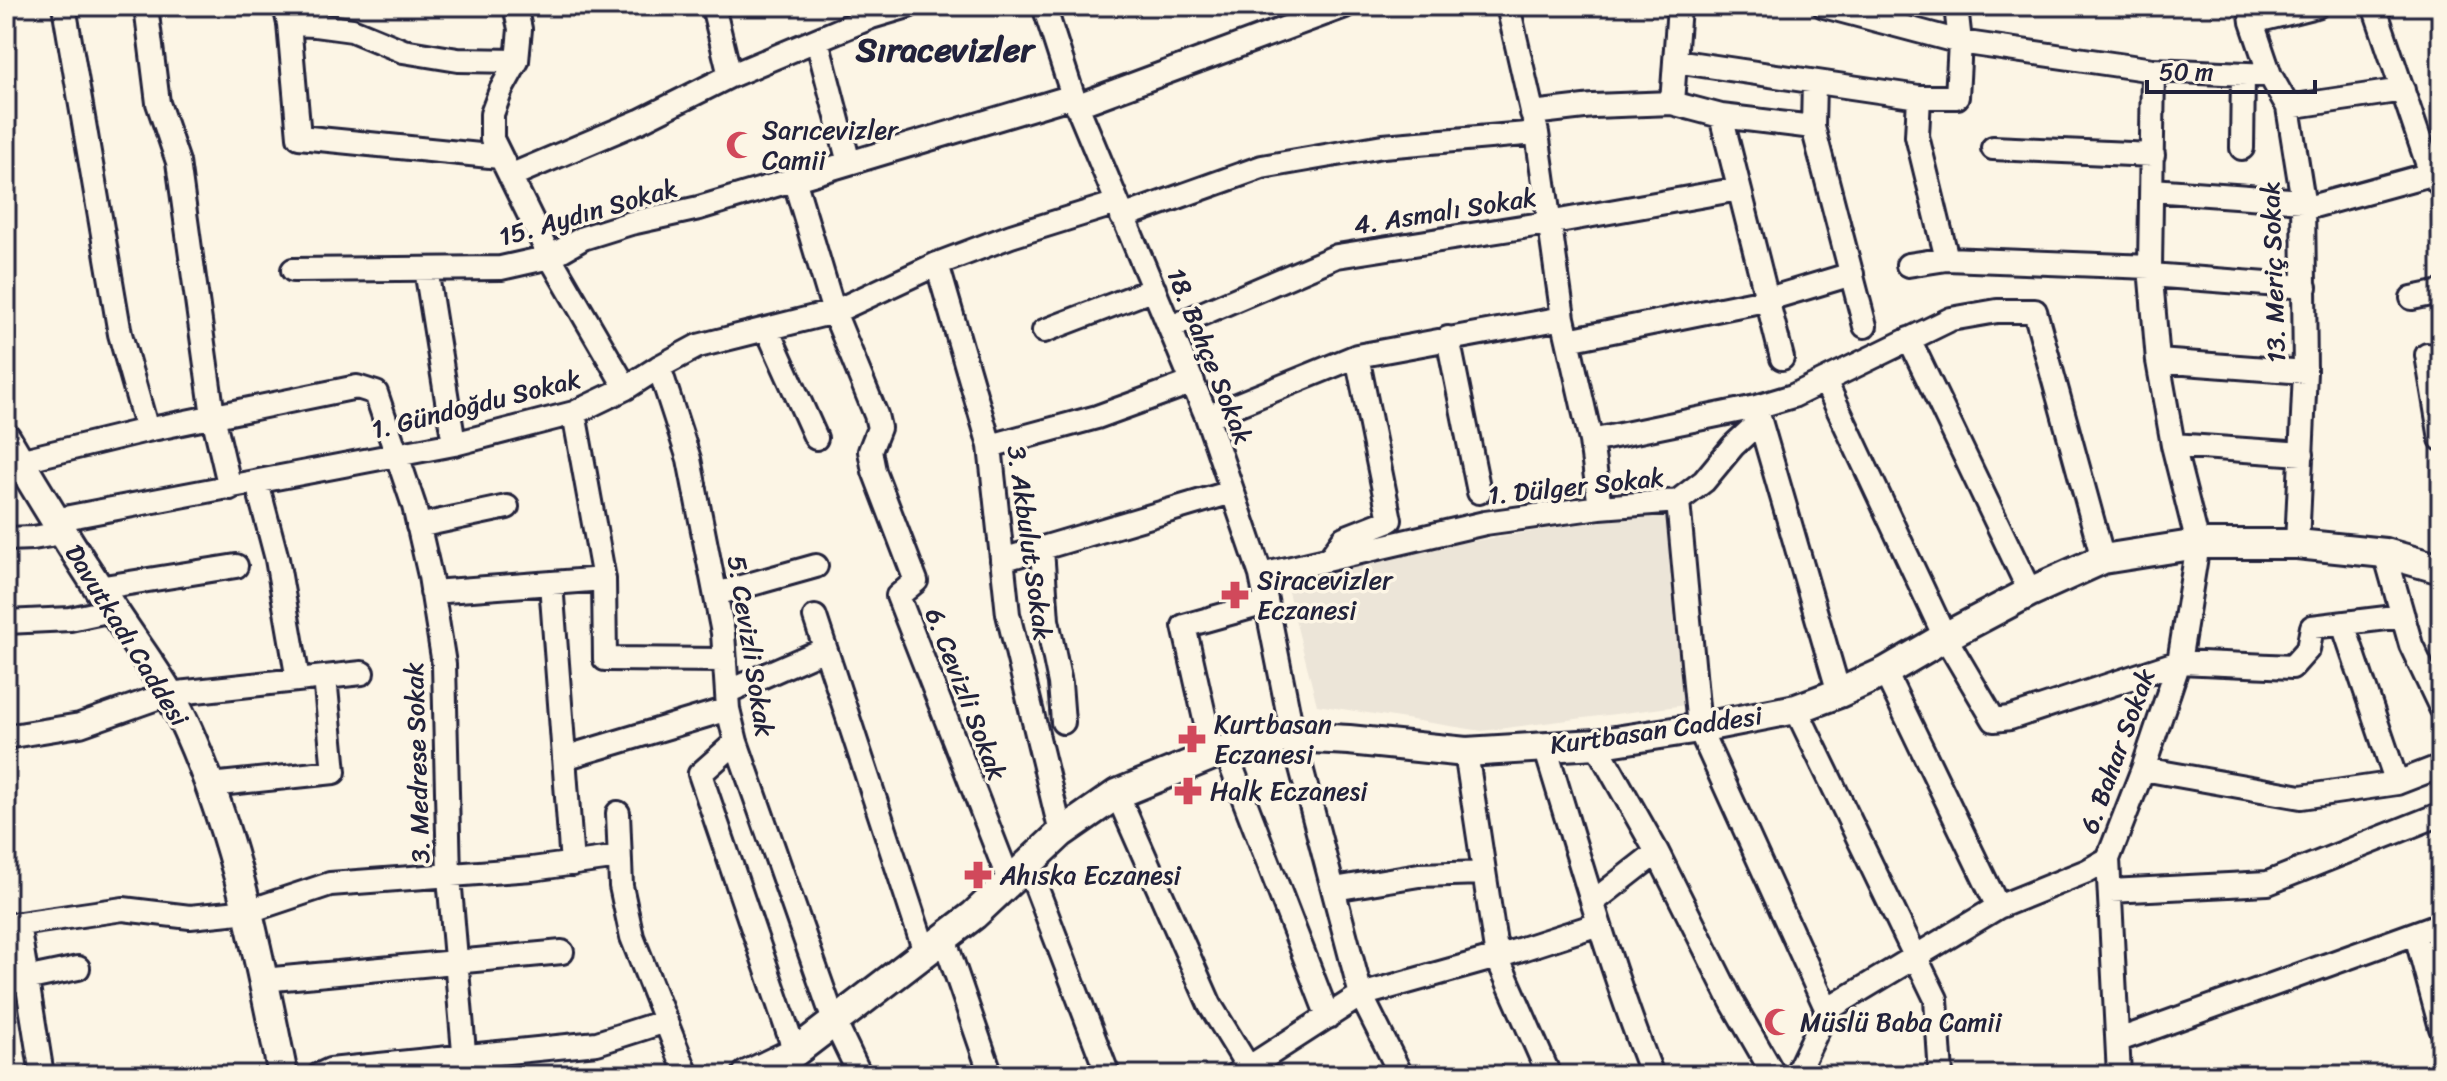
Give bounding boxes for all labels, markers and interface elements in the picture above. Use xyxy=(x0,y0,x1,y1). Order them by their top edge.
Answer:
district label: Sıracevizler xyxy=(855,20,1036,80)
scale bar xyxy=(2147,44,2315,94)
text: 50 m xyxy=(2159,51,2214,93)
place label: Sarıcevizler Camii xyxy=(762,107,899,183)
mosque icon: Sarıcevizler Camii xyxy=(725,130,755,160)
street label: 15. Aydın Sokak xyxy=(493,165,683,259)
street label: 4. Asmalı Sokak xyxy=(1350,174,1540,248)
street label: 13. Meriç Sokak xyxy=(2247,180,2299,364)
street label: 18. Bahçe Sokak xyxy=(1154,260,1266,452)
street label: 1. Gündoğdu Sokak xyxy=(367,356,586,452)
street label: 3. Akbulut Sokak xyxy=(994,442,1066,644)
street label: 1. Dülger Sokak xyxy=(1486,454,1666,518)
street label: Davutkadı Caddesi xyxy=(52,534,202,736)
street label: 5. Cevizli Sokak xyxy=(714,552,788,740)
place label: Siracevizler Eczanesi xyxy=(1257,557,1394,633)
pharmacy icon: Siracevizler Eczanesi xyxy=(1220,580,1250,610)
street label: 6. Cevizli Sokak xyxy=(912,601,1020,787)
street label: 3. Medrese Sokak xyxy=(390,661,443,864)
street label: 6. Bahar Sokak xyxy=(2066,662,2168,840)
street label: Kurtbasan Caddesi xyxy=(1547,692,1766,768)
place label: Kurtbasan Eczanesi xyxy=(1214,701,1332,777)
pharmacy icon: Kurtbasan Eczanesi xyxy=(1177,724,1207,754)
place label: Halk Eczanesi xyxy=(1210,768,1368,814)
pharmacy icon: Halk Eczanesi xyxy=(1173,776,1203,806)
place label: Ahıska Eczanesi xyxy=(999,852,1181,898)
pharmacy icon: Ahıska Eczanesi xyxy=(963,860,993,890)
place label: Müslü Baba Camii xyxy=(1800,999,2002,1045)
mosque icon: Müslü Baba Camii xyxy=(1763,1007,1793,1037)

